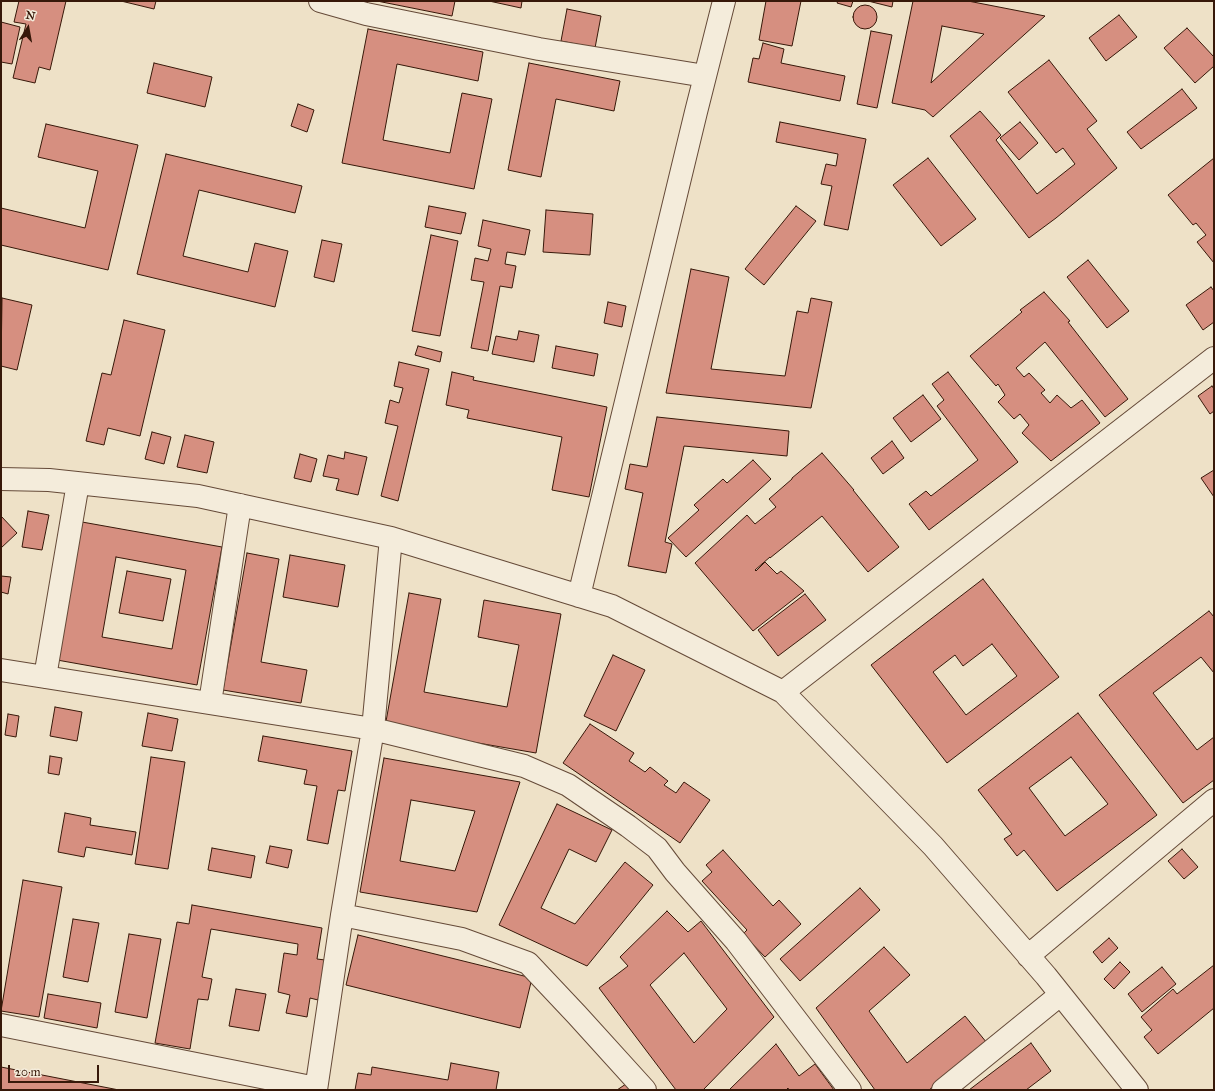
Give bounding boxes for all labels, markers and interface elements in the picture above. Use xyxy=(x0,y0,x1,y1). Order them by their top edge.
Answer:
north arrow xyxy=(8,8,48,48)
text: N xyxy=(25,8,36,23)
scale bar xyxy=(10,1057,101,1083)
text: 20 m xyxy=(15,1065,41,1079)

